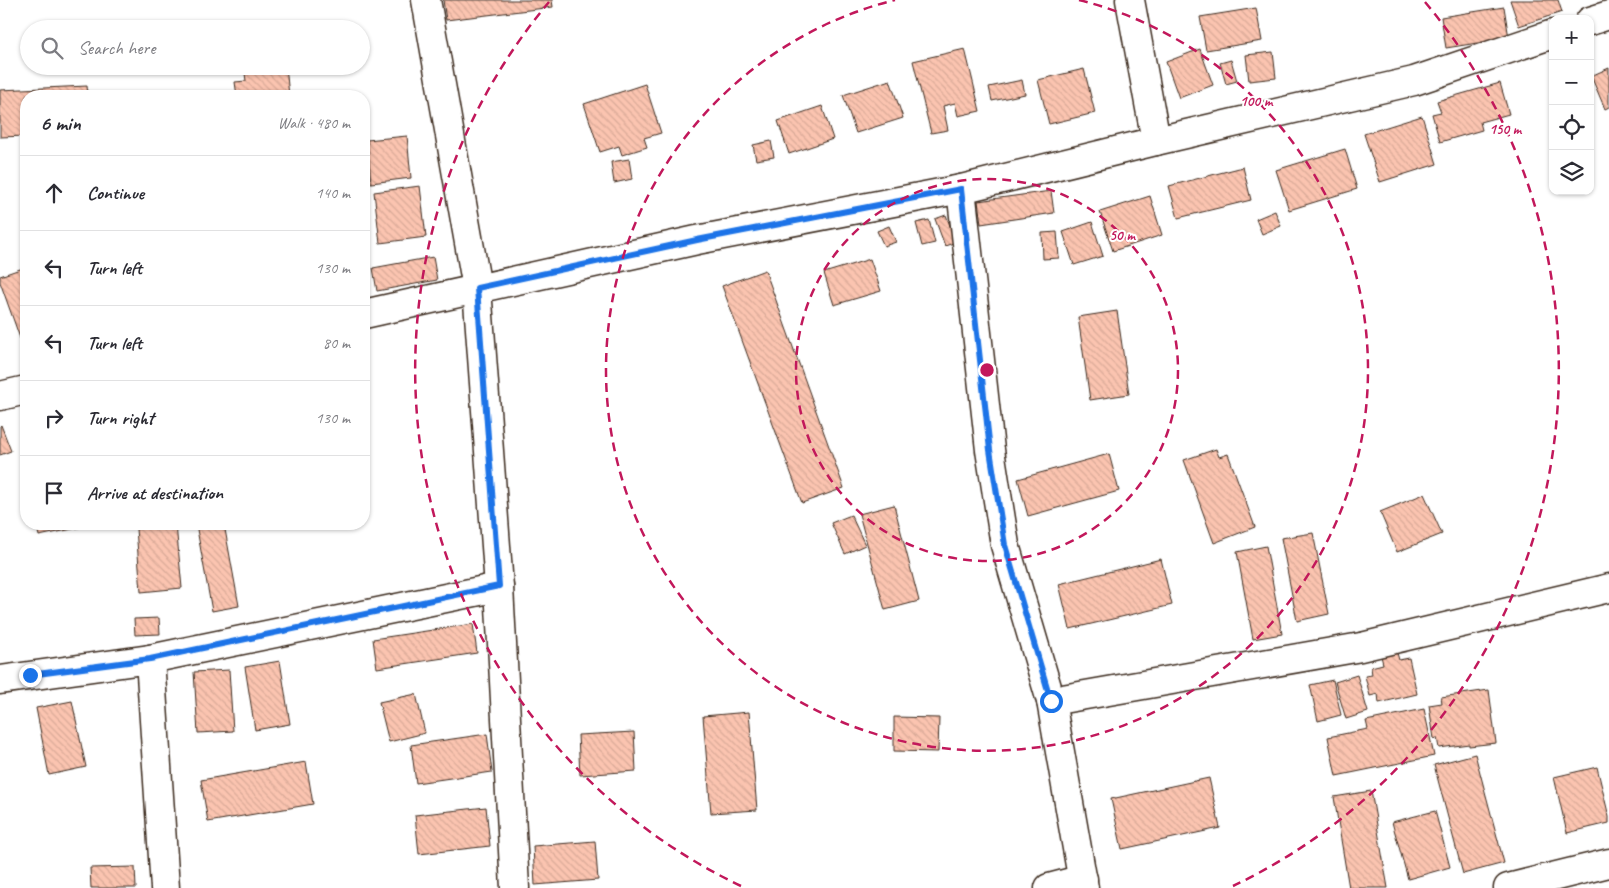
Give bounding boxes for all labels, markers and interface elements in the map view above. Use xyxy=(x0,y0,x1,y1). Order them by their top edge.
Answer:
map controls xyxy=(1549,15,1594,195)
button: + xyxy=(1549,15,1594,60)
search box xyxy=(20,20,370,75)
icon: search xyxy=(38,34,66,62)
text: Search here xyxy=(78,36,155,60)
button: − xyxy=(1549,60,1594,105)
text: 100 m xyxy=(1240,92,1274,111)
button: locate xyxy=(1549,105,1594,150)
text: 6 min xyxy=(40,110,81,136)
text: Walk · 480 m xyxy=(278,113,350,133)
text: 150 m xyxy=(1489,120,1523,139)
button: layers xyxy=(1549,150,1594,195)
icon: ahead xyxy=(40,179,68,207)
text: Continue xyxy=(87,181,144,205)
text: 140 m xyxy=(316,183,350,203)
text: 50 m xyxy=(1109,226,1136,245)
icon: left xyxy=(40,254,68,282)
text: Turn left xyxy=(87,256,142,280)
text: 130 m xyxy=(316,258,350,278)
icon: left xyxy=(40,329,68,357)
text: Turn left xyxy=(87,331,142,355)
text: 80 m xyxy=(323,333,350,353)
centre of rings xyxy=(978,361,996,379)
icon: right xyxy=(40,404,68,432)
text: Turn right xyxy=(87,406,154,430)
text: 130 m xyxy=(316,408,350,428)
icon: arrive xyxy=(40,479,68,507)
text: Arrive at destination xyxy=(87,481,223,505)
route end xyxy=(19,664,42,687)
route start xyxy=(1040,690,1063,713)

